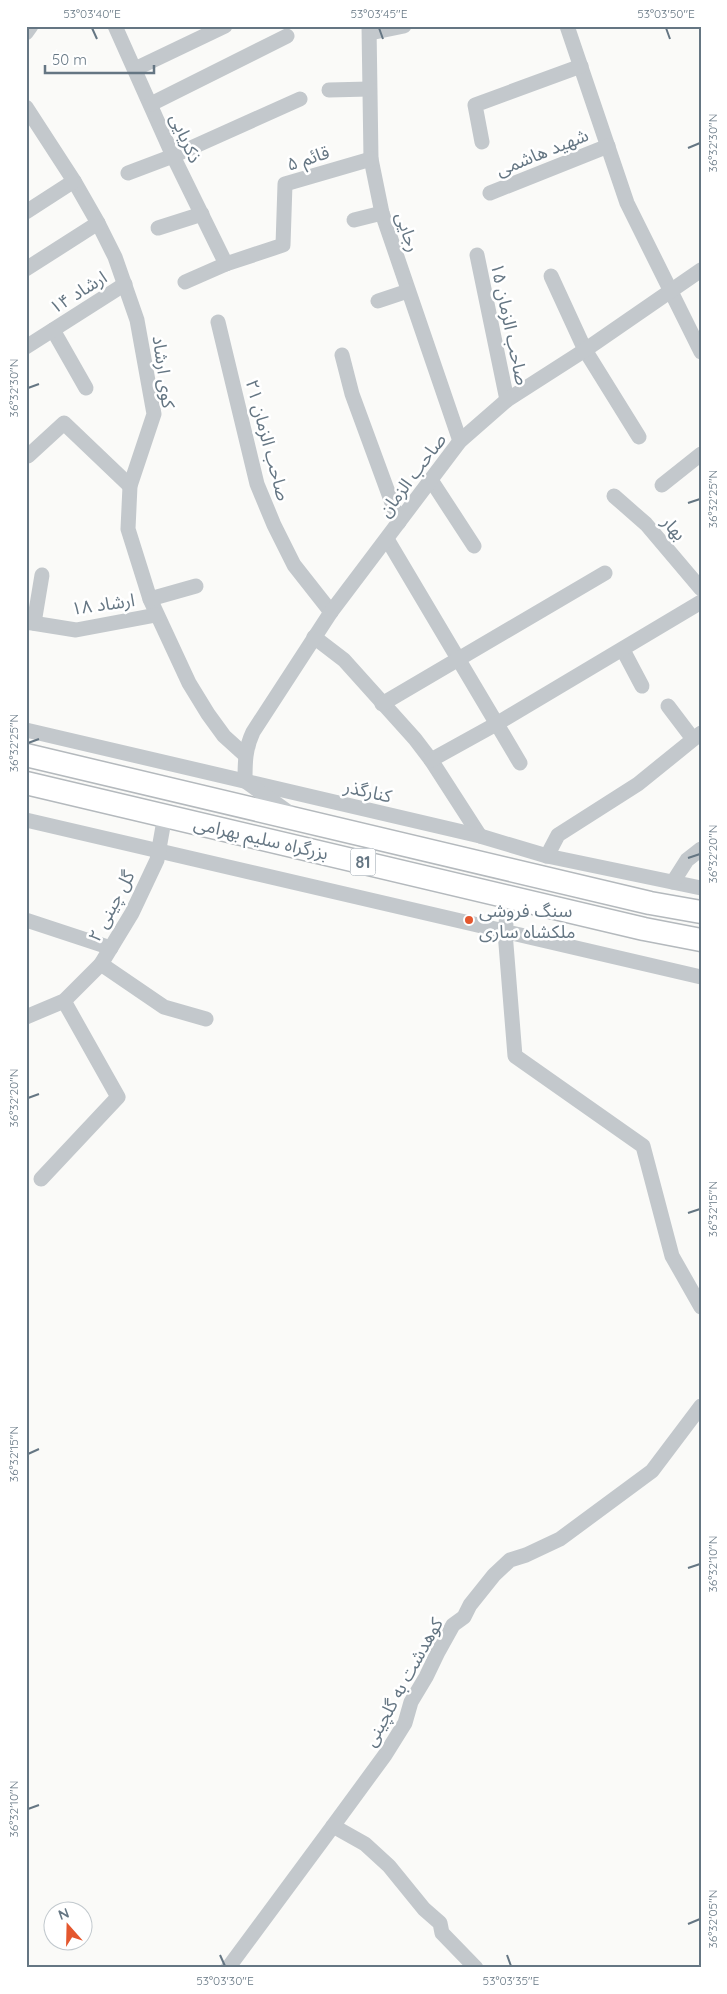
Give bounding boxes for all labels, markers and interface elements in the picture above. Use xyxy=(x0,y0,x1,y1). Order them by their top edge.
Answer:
text: 53°03'40"E xyxy=(63,6,121,21)
text: 53°03'45"E xyxy=(351,6,408,21)
text: 53°03'50"E xyxy=(637,6,695,21)
scale bar xyxy=(45,42,154,74)
text: 50 m xyxy=(52,50,87,69)
street label: ذکریایی xyxy=(165,110,207,166)
text: 36°32'30"N xyxy=(705,114,720,172)
street label: شهید هاشمی xyxy=(492,123,592,181)
street label: قائم ۵ xyxy=(284,140,333,178)
street label: رجایی xyxy=(391,209,425,255)
street label: صاحب الزمان ۱۵ xyxy=(486,261,534,387)
street label: ارشاد ۱۴ xyxy=(45,265,111,319)
street label: کوی ارشاد xyxy=(148,334,181,410)
text: 36°32'30"N xyxy=(6,359,21,417)
street label: صاحب الزمان ۲۱ xyxy=(241,377,295,503)
street label: صاحب الزمان xyxy=(373,429,451,521)
text: 36°32'25"N xyxy=(705,470,720,528)
street label: بهار xyxy=(656,510,691,545)
street label: ارشاد ۱۸ xyxy=(70,588,136,620)
text: 36°32'25"N xyxy=(6,714,21,772)
street label: کنارگذر xyxy=(341,774,395,808)
street label: بزرگراه سلیم بهرامی xyxy=(191,811,330,867)
text: 36°32'20"N xyxy=(705,824,720,884)
road number: 81 xyxy=(350,849,376,876)
street label: گل چینی ۲ xyxy=(83,866,140,946)
place label: سنگ فروشی ملکشاه ساری xyxy=(479,899,575,943)
marker: سنگ فروشی ملکشاه ساری xyxy=(463,914,475,926)
text: 36°32'20"N xyxy=(6,1068,21,1128)
text: 36°32'15"N xyxy=(705,1181,720,1237)
text: 36°32'15"N xyxy=(6,1426,21,1482)
text: 36°32'10"N xyxy=(705,1536,720,1592)
street label: کوهدشت به گلچینی xyxy=(358,1613,448,1750)
text: 36°32'10"N xyxy=(6,1781,21,1837)
text: 36°32'05"N xyxy=(705,1890,720,1949)
north arrow xyxy=(42,1902,92,1952)
text: N xyxy=(56,1904,71,1924)
text: 53°03'30"E xyxy=(196,1973,254,1988)
text: 53°03'35"E xyxy=(483,1973,540,1988)

